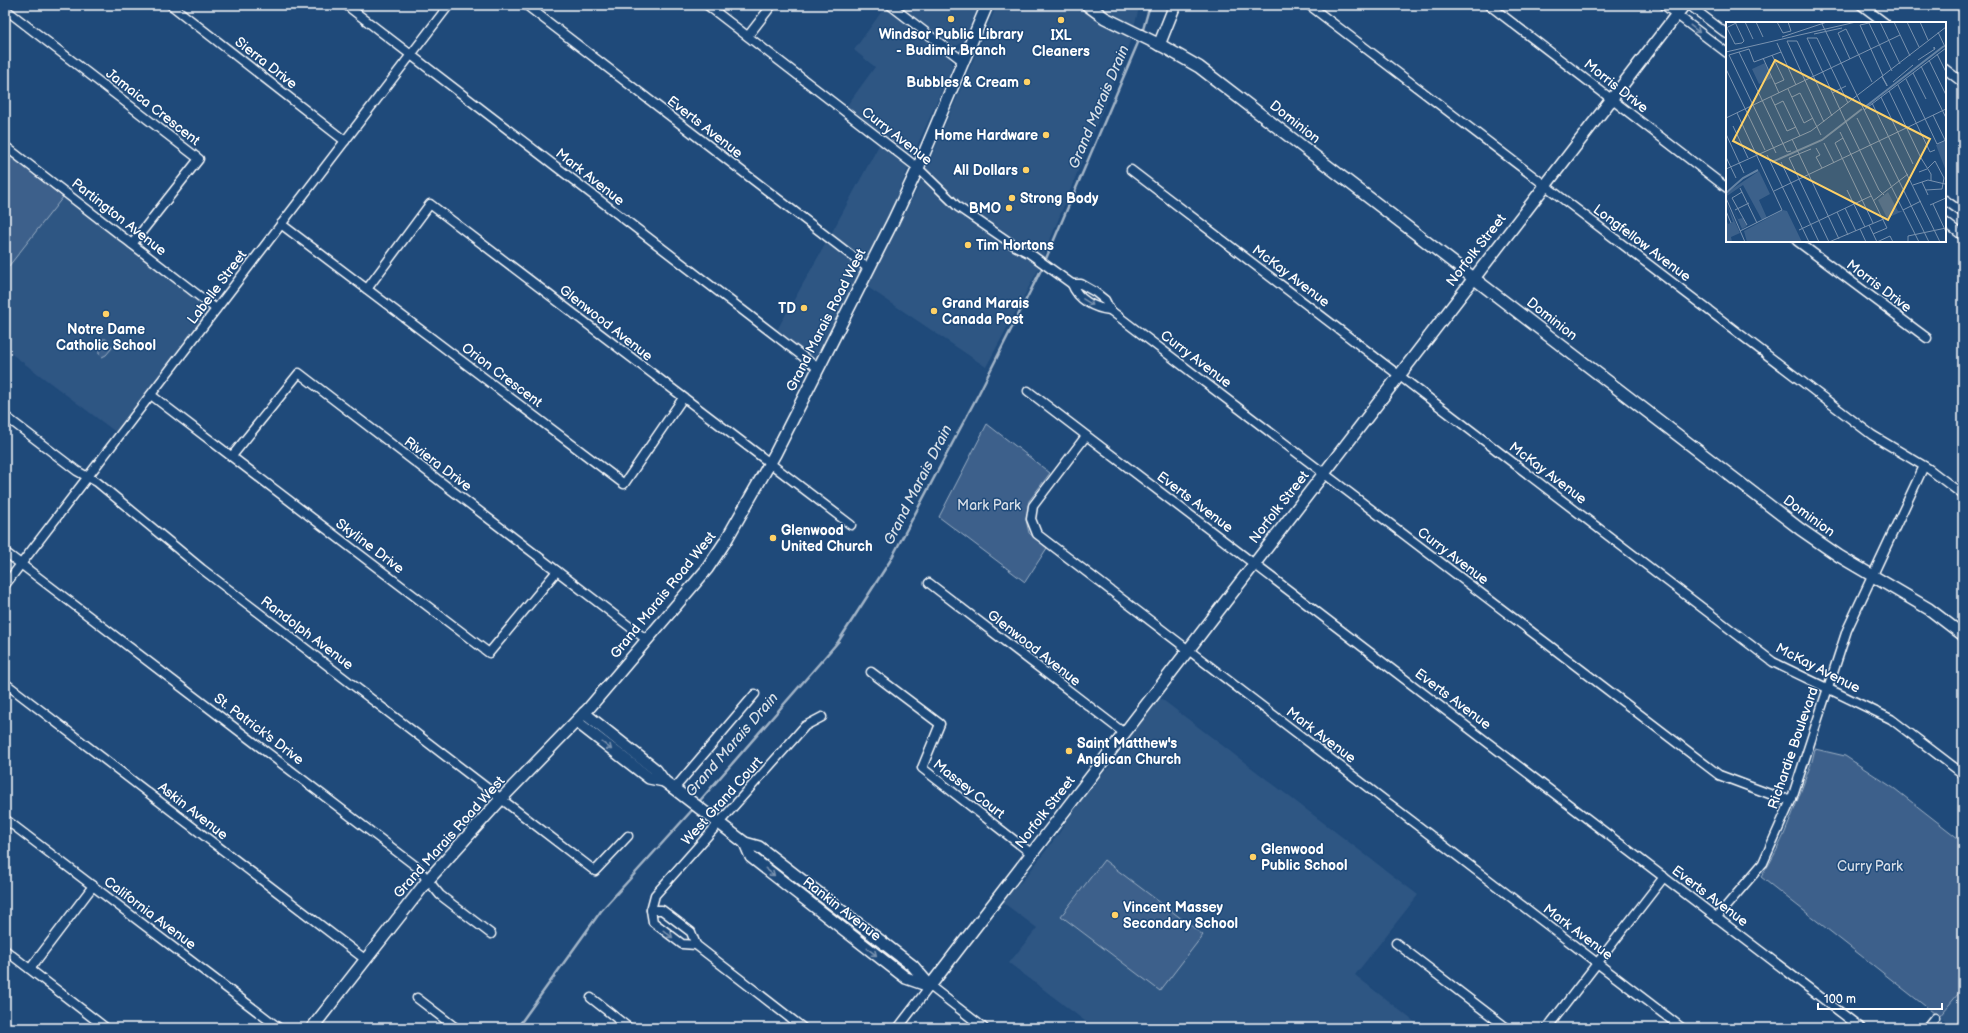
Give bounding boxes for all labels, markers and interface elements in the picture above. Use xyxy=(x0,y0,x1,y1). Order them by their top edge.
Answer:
marker: Windsor Public Library - Budimir Branch xyxy=(946,14,956,24)
marker: IXL Cleaners xyxy=(1056,15,1066,25)
inset map xyxy=(1726,22,1946,242)
one-way arrow xyxy=(1689,24,1700,33)
place label: Windsor Public Library - Budimir Branch xyxy=(879,26,1024,59)
place label: IXL Cleaners xyxy=(1032,27,1090,60)
street label: Sierra Drive xyxy=(231,33,301,93)
water label: Grand Marais Drain xyxy=(1064,42,1134,172)
street label: Morris Drive xyxy=(1580,56,1652,116)
street label: Jamaica Crescent xyxy=(103,65,204,149)
place label: Bubbles & Cream xyxy=(906,74,1019,91)
marker: Bubbles & Cream xyxy=(1022,77,1032,87)
street label: Everts Avenue xyxy=(664,92,746,162)
street label: Dominion xyxy=(1266,97,1324,147)
street label: Curry Avenue xyxy=(858,103,936,169)
place label: Home Hardware xyxy=(934,127,1038,144)
marker: Home Hardware xyxy=(1041,130,1051,140)
street label: Mark Avenue xyxy=(552,145,628,209)
place label: All Dollars xyxy=(952,162,1018,179)
marker: All Dollars xyxy=(1021,165,1031,175)
street label: Partington Avenue xyxy=(68,175,170,259)
place label: Strong Body xyxy=(1020,190,1099,207)
marker: Strong Body xyxy=(1007,193,1017,203)
place label: BMO xyxy=(969,200,1001,217)
street label: Longfellow Avenue xyxy=(1590,201,1694,285)
marker: BMO xyxy=(1004,203,1014,213)
street label: Norfolk Street xyxy=(1442,210,1510,290)
place label: Tim Hortons xyxy=(976,237,1054,254)
marker: Tim Hortons xyxy=(963,240,973,250)
street label: McKay Avenue xyxy=(1249,241,1333,311)
street label: Grand Marais Road West xyxy=(783,245,870,394)
street label: Labelle Street xyxy=(184,246,251,327)
street label: Morris Drive xyxy=(1843,256,1915,316)
street label: Glenwood Avenue xyxy=(556,281,656,365)
street label: Dominion xyxy=(1523,294,1581,344)
place label: Grand Marais Canada Post xyxy=(942,295,1029,328)
one-way arrow xyxy=(1082,298,1093,306)
place label: TD xyxy=(778,300,796,317)
marker: TD xyxy=(799,303,809,313)
marker: Grand Marais Canada Post xyxy=(929,306,939,316)
marker: Notre Dame Catholic School xyxy=(101,309,111,319)
place label: Notre Dame Catholic School xyxy=(56,321,156,354)
street label: Curry Avenue xyxy=(1157,327,1235,391)
street label: Orion Crescent xyxy=(458,339,546,411)
water label: Grand Marais Drain xyxy=(880,422,956,548)
street label: Riviera Drive xyxy=(401,433,475,495)
street label: McKay Avenue xyxy=(1506,438,1590,508)
street label: Norfolk Street xyxy=(1245,467,1313,547)
street label: Everts Avenue xyxy=(1153,468,1237,536)
street label: Dominion xyxy=(1780,492,1838,541)
park label: Mark Park xyxy=(957,497,1021,514)
street label: Skyline Drive xyxy=(332,515,408,577)
place label: Glenwood United Church xyxy=(781,522,873,555)
street label: Curry Avenue xyxy=(1414,524,1492,588)
street label: Grand Marais Road West xyxy=(607,528,720,662)
marker: Glenwood United Church xyxy=(768,533,778,543)
street label: Randolph Avenue xyxy=(257,593,357,673)
street label: Glenwood Avenue xyxy=(984,606,1084,690)
street label: McKay Avenue xyxy=(1773,639,1863,697)
street label: Everts Avenue xyxy=(1411,665,1495,733)
street label: Richardie Boulevard xyxy=(1764,685,1822,811)
water label: Grand Marais Drain xyxy=(681,689,783,801)
street label: St. Patrick's Drive xyxy=(211,690,307,768)
street label: Mark Avenue xyxy=(1283,703,1359,767)
place label: Saint Matthew's Anglican Church xyxy=(1076,735,1181,768)
one-way arrow xyxy=(602,741,613,750)
marker: Saint Matthew's Anglican Church xyxy=(1064,746,1074,756)
street label: West Grand Court xyxy=(678,753,767,849)
street label: Massey Court xyxy=(930,756,1009,823)
street label: Grand Marais Road West xyxy=(390,772,509,901)
street label: Norfolk Street xyxy=(1011,772,1079,852)
street label: Askin Avenue xyxy=(155,779,231,843)
place label: Glenwood Public School xyxy=(1261,841,1348,874)
marker: Glenwood Public School xyxy=(1248,852,1258,862)
park label: Curry Park xyxy=(1837,858,1903,875)
street label: Everts Avenue xyxy=(1668,862,1752,930)
one-way arrow xyxy=(764,867,775,876)
street label: California Avenue xyxy=(101,873,199,953)
street label: Rankin Avenue xyxy=(800,873,884,945)
place label: Vincent Massey Secondary School xyxy=(1123,899,1238,932)
street label: Mark Avenue xyxy=(1540,900,1616,964)
marker: Vincent Massey Secondary School xyxy=(1110,910,1120,920)
one-way arrow xyxy=(663,930,674,938)
one-way arrow xyxy=(867,947,878,956)
scale bar xyxy=(1818,985,1942,1011)
text: 100 m xyxy=(1824,992,1856,1007)

